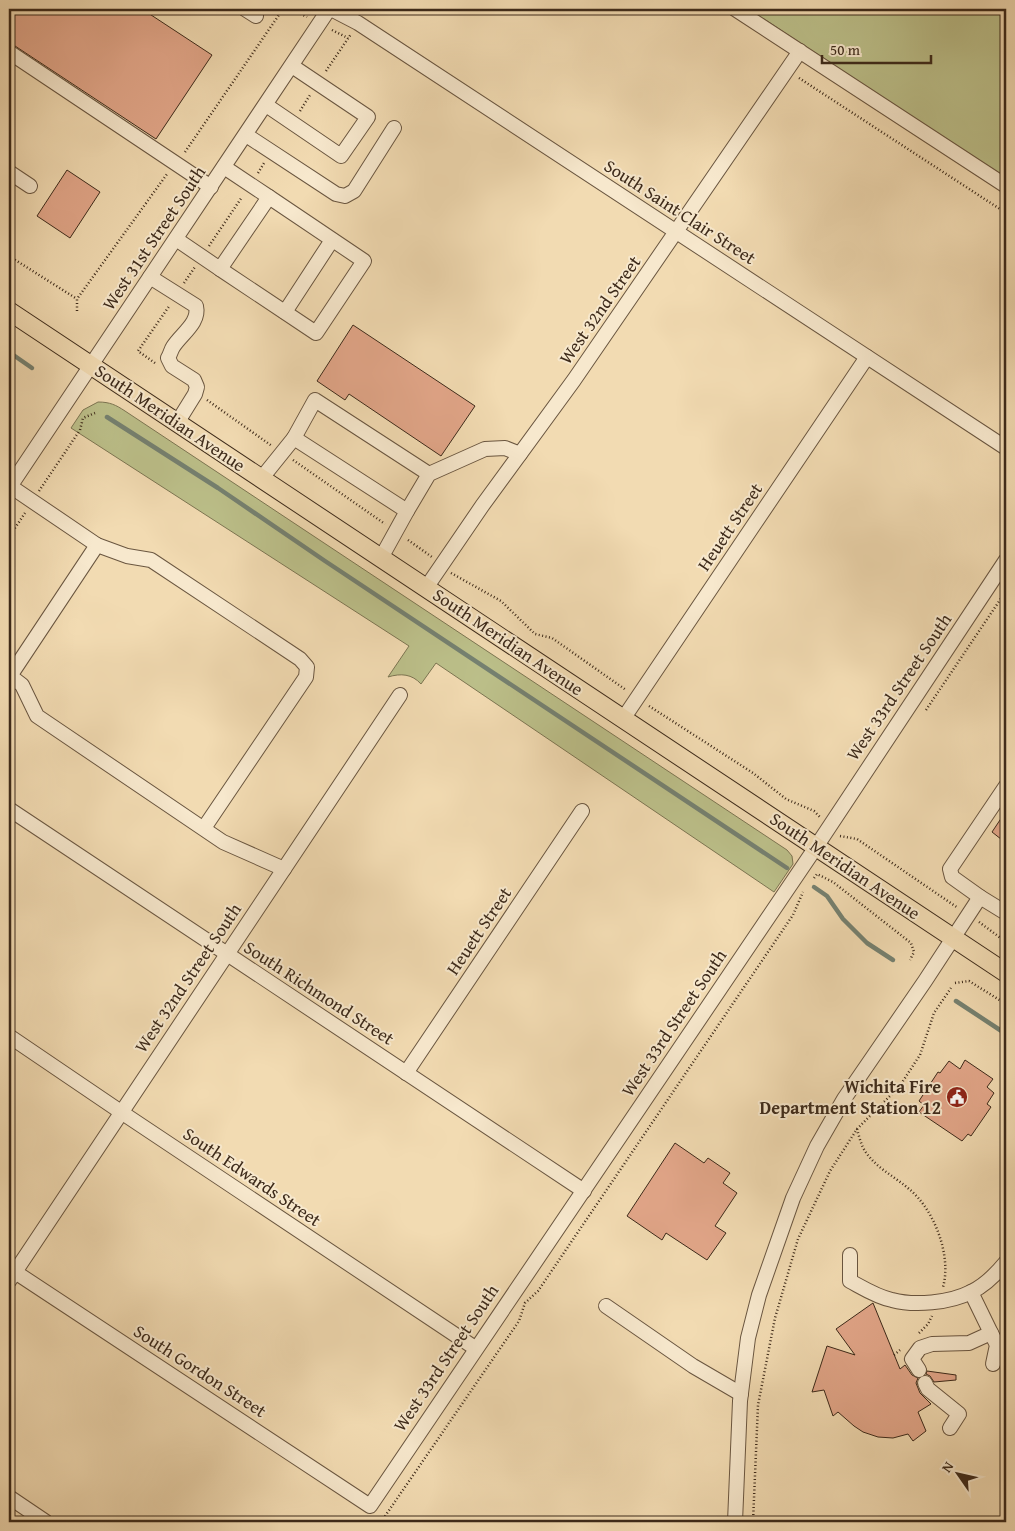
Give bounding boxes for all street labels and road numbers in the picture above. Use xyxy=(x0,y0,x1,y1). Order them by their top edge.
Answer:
street label: South Saint Clair Street xyxy=(599,152,762,271)
street label: West 31st Street South xyxy=(95,160,212,315)
street label: West 32nd Street xyxy=(552,249,647,369)
street label: South Meridian Avenue xyxy=(90,357,251,478)
street label: Heuett Street xyxy=(690,477,769,576)
street label: South Meridian Avenue xyxy=(428,581,589,702)
street label: West 33rd Street South xyxy=(839,608,958,766)
street label: South Meridian Avenue xyxy=(765,805,926,926)
street label: Heuett Street xyxy=(439,881,518,980)
street label: West 32nd Street South xyxy=(127,898,248,1058)
street label: South Richmond Street xyxy=(239,934,400,1052)
street label: West 33rd Street South xyxy=(614,944,733,1102)
street label: South Edwards Street xyxy=(178,1120,327,1233)
street label: West 33rd Street South xyxy=(386,1279,505,1437)
street label: South Gordon Street xyxy=(129,1317,273,1424)

